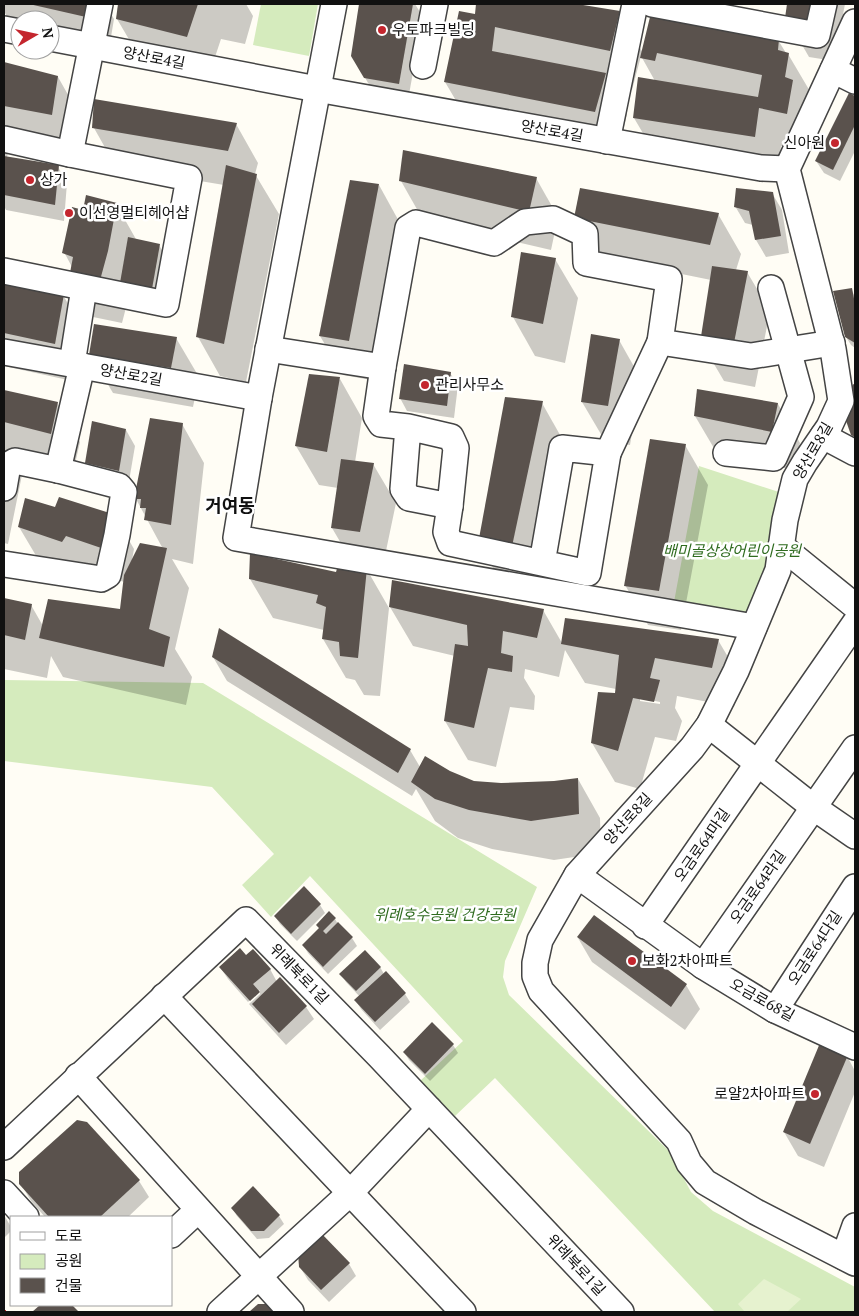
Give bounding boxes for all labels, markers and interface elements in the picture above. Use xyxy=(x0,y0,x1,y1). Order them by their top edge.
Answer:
north arrow xyxy=(10,10,60,60)
place label: 우토파크빌딩 xyxy=(392,19,475,39)
marker: 우토파크빌딩 xyxy=(376,24,388,36)
text: N xyxy=(38,26,59,40)
street label: 양산로4길 xyxy=(121,41,187,73)
street label: 양산로4길 xyxy=(519,115,585,145)
place label: 신아원 xyxy=(784,132,825,152)
marker: 신아원 xyxy=(829,137,841,149)
place label: 상가 xyxy=(40,169,68,189)
marker: 상가 xyxy=(24,174,36,186)
place label: 이선영멀티헤어샵 xyxy=(79,202,190,222)
marker: 이선영멀티헤어샵 xyxy=(63,207,75,219)
street label: 양산로2길 xyxy=(98,359,164,389)
place label: 관리사무소 xyxy=(435,374,504,394)
marker: 관리사무소 xyxy=(419,379,431,391)
street label: 양산로8길 xyxy=(788,418,837,483)
district label: 거여동 xyxy=(205,493,255,517)
park label: 배미골상상어린이공원 xyxy=(663,540,802,560)
street label: 양산로8길 xyxy=(599,788,656,849)
street label: 오금로64마길 xyxy=(669,804,734,885)
street label: 오금로64라길 xyxy=(725,846,790,927)
park label: 위례호수공원 건강공원 xyxy=(374,904,517,924)
street label: 오금로64다길 xyxy=(783,906,846,989)
street label: 위례북로1길 xyxy=(266,939,334,1008)
place label: 보화2차아파트 xyxy=(642,950,733,970)
marker: 보화2차아파트 xyxy=(626,955,638,967)
street label: 오금로68길 xyxy=(726,973,798,1025)
place label: 로얄2차아파트 xyxy=(714,1083,805,1103)
marker: 로얄2차아파트 xyxy=(809,1088,821,1100)
legend xyxy=(10,1216,172,1306)
text: 도로 xyxy=(55,1225,83,1245)
street label: 위례북로1길 xyxy=(543,1229,610,1299)
text: 공원 xyxy=(55,1250,83,1270)
text: 건물 xyxy=(55,1275,83,1295)

